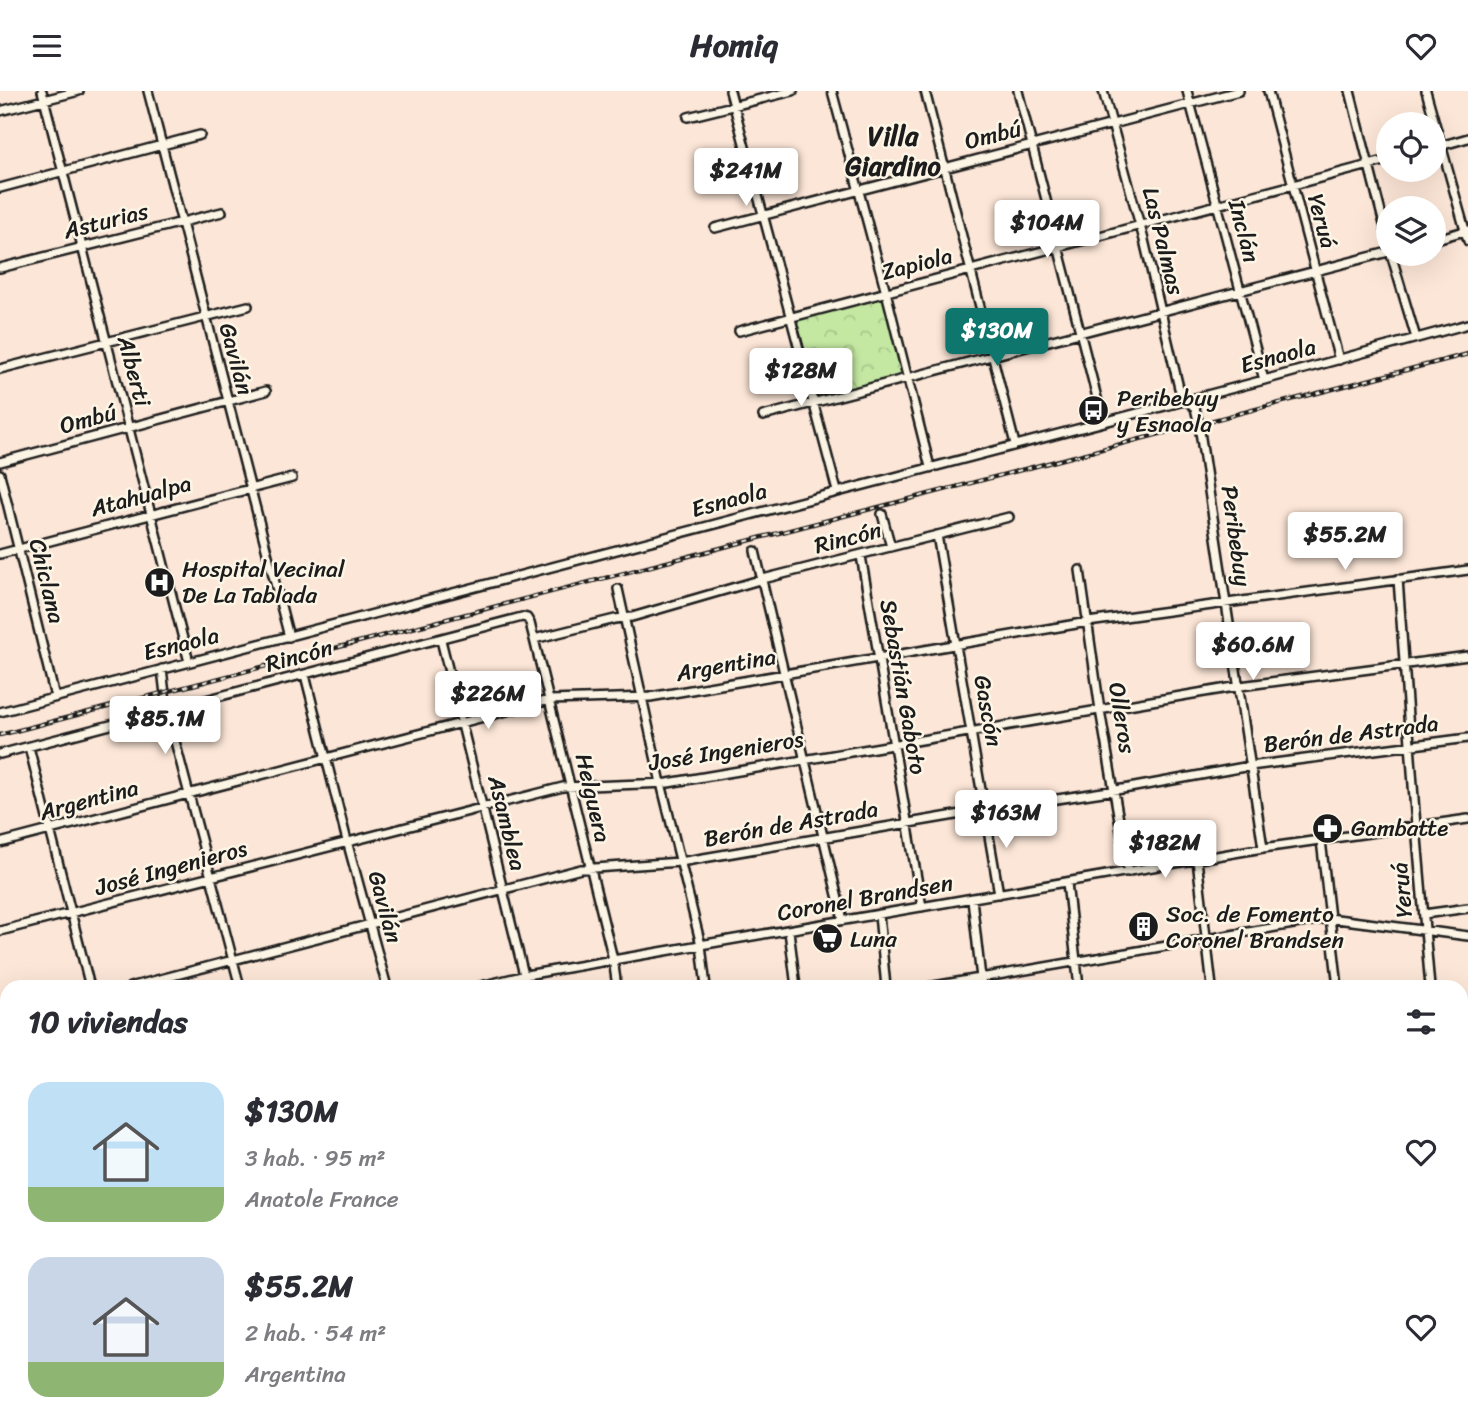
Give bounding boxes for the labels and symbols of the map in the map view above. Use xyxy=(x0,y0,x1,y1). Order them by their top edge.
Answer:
street label: Ombú xyxy=(960,108,1026,162)
district label: Villa Giardino xyxy=(845,113,941,189)
pin: $241M xyxy=(697,149,795,208)
street label: Las Palmas xyxy=(1130,183,1196,300)
street label: Yeruá xyxy=(1295,189,1349,253)
street label: Asturias xyxy=(58,191,153,252)
street label: Inclán xyxy=(1216,194,1272,267)
pin: $104M xyxy=(998,201,1096,260)
street label: Zapiola xyxy=(877,235,957,293)
pin: $130M xyxy=(948,309,1046,368)
street label: Gavilán xyxy=(207,318,265,400)
street label: Esnaola xyxy=(1235,326,1321,386)
street label: Alberti xyxy=(105,330,163,412)
pin: $128M xyxy=(752,349,850,408)
place label: Peribebuy y Esnaola xyxy=(1117,378,1219,445)
street label: Ombú xyxy=(55,392,122,446)
bus stop icon: Peribebuy y Esnaola xyxy=(1077,394,1111,428)
street label: Atahualpa xyxy=(85,463,196,529)
street label: Esnaola xyxy=(686,470,772,530)
street label: Peribebuy xyxy=(1209,483,1263,589)
street label: Rincón xyxy=(810,510,887,566)
pin: $55.2M xyxy=(1288,512,1402,572)
street label: Chiclana xyxy=(17,534,77,628)
place label: Hospital Vecinal De La Tablada xyxy=(182,549,345,616)
hospital icon: Hospital Vecinal De La Tablada xyxy=(142,565,176,599)
street label: Sebastián Gaboto xyxy=(867,596,939,778)
street label: Esnaola xyxy=(139,615,224,673)
pin: $60.6M xyxy=(1196,623,1310,682)
street label: Rincón xyxy=(261,627,338,685)
street label: Argentina xyxy=(672,636,780,694)
pin: $226M xyxy=(439,671,537,731)
street label: Gascón xyxy=(962,672,1015,751)
street label: Olleros xyxy=(1096,679,1148,757)
pin: $85.1M xyxy=(108,697,222,756)
street label: Berón de Astrada xyxy=(1261,703,1441,765)
street label: José Ingenieros xyxy=(645,718,807,784)
street label: Helguera xyxy=(563,749,623,847)
street label: Argentina xyxy=(34,767,143,833)
street label: Asamblea xyxy=(475,770,539,875)
street label: Berón de Astrada xyxy=(701,789,881,859)
pin: $163M xyxy=(957,791,1055,850)
place label: Gambatte xyxy=(1351,808,1448,849)
pharmacy icon: Gambatte xyxy=(1311,811,1345,845)
pin: $182M xyxy=(1116,821,1214,880)
street label: José Ingenieros xyxy=(89,828,252,908)
street label: Yeruá xyxy=(1379,861,1425,919)
street label: Coronel Brandsen xyxy=(774,862,956,934)
street label: Gavilán xyxy=(356,866,414,948)
place label: Soc. de Fomento Coronel Brandsen xyxy=(1166,894,1344,961)
building icon: Soc. de Fomento Coronel Brandsen xyxy=(1126,910,1160,944)
place label: Luna xyxy=(850,919,897,960)
supermarket icon: Luna xyxy=(810,922,844,956)

